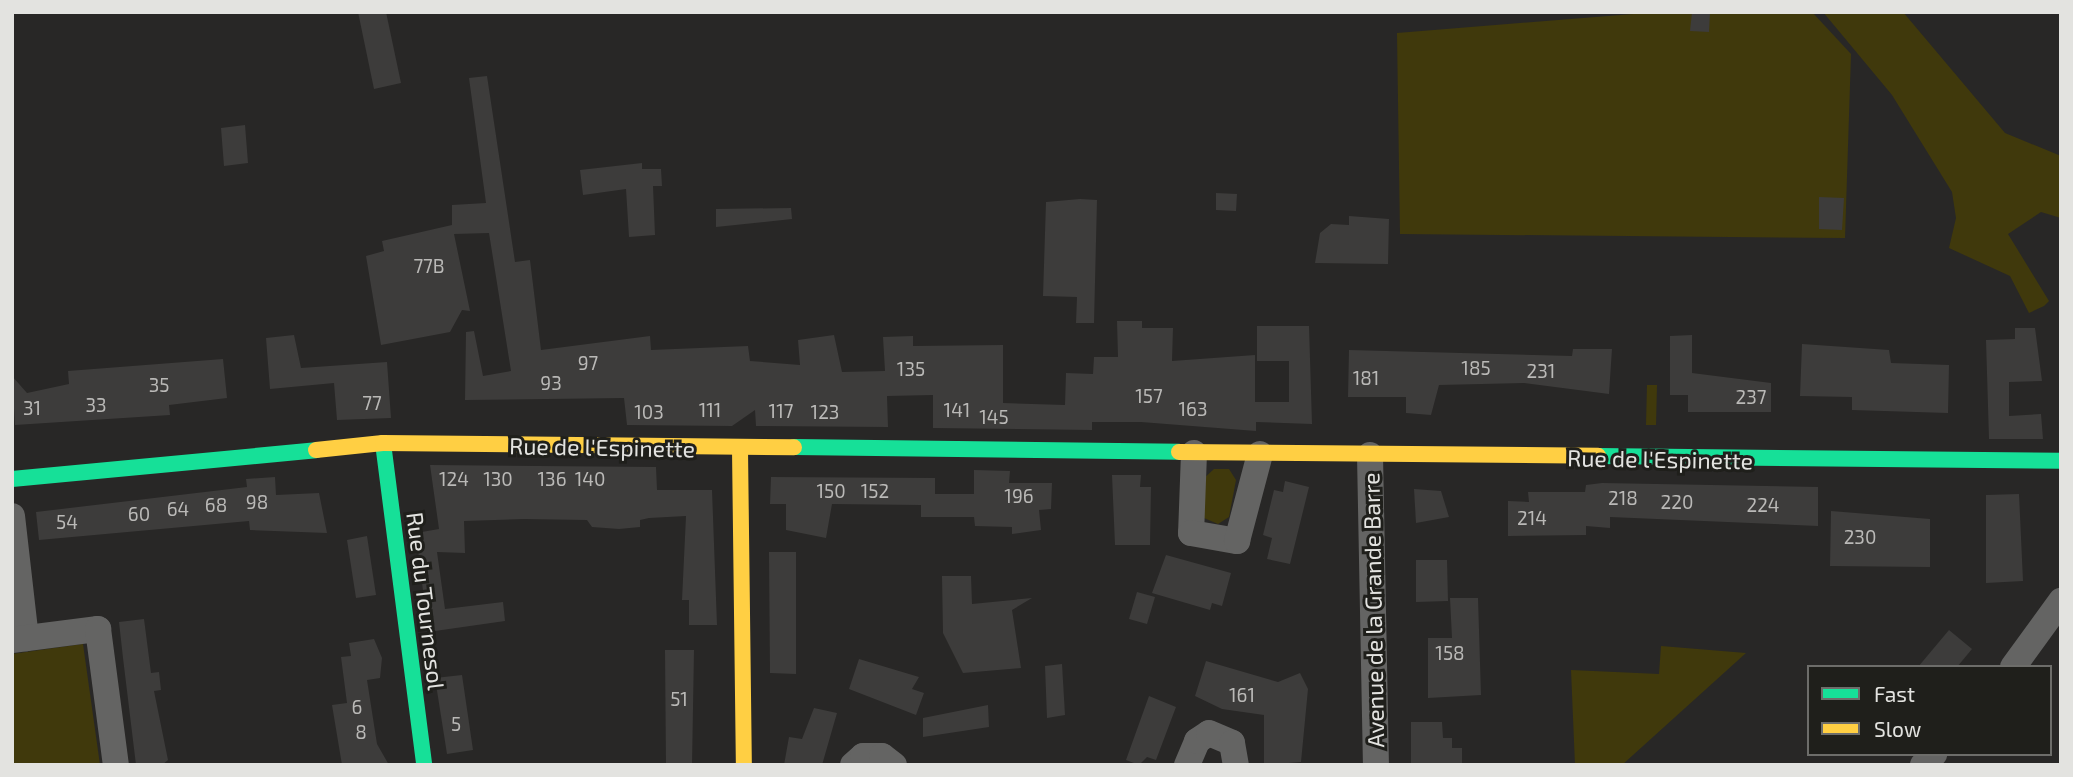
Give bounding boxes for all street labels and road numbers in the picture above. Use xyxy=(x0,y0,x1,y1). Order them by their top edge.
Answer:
street label: Rue de l'Espinette xyxy=(509,432,695,462)
street label: Rue de l'Espinette xyxy=(1567,444,1753,474)
street label: Avenue de la Grande Barre xyxy=(1357,472,1389,748)
street label: Rue du Tournesol xyxy=(401,510,451,692)

